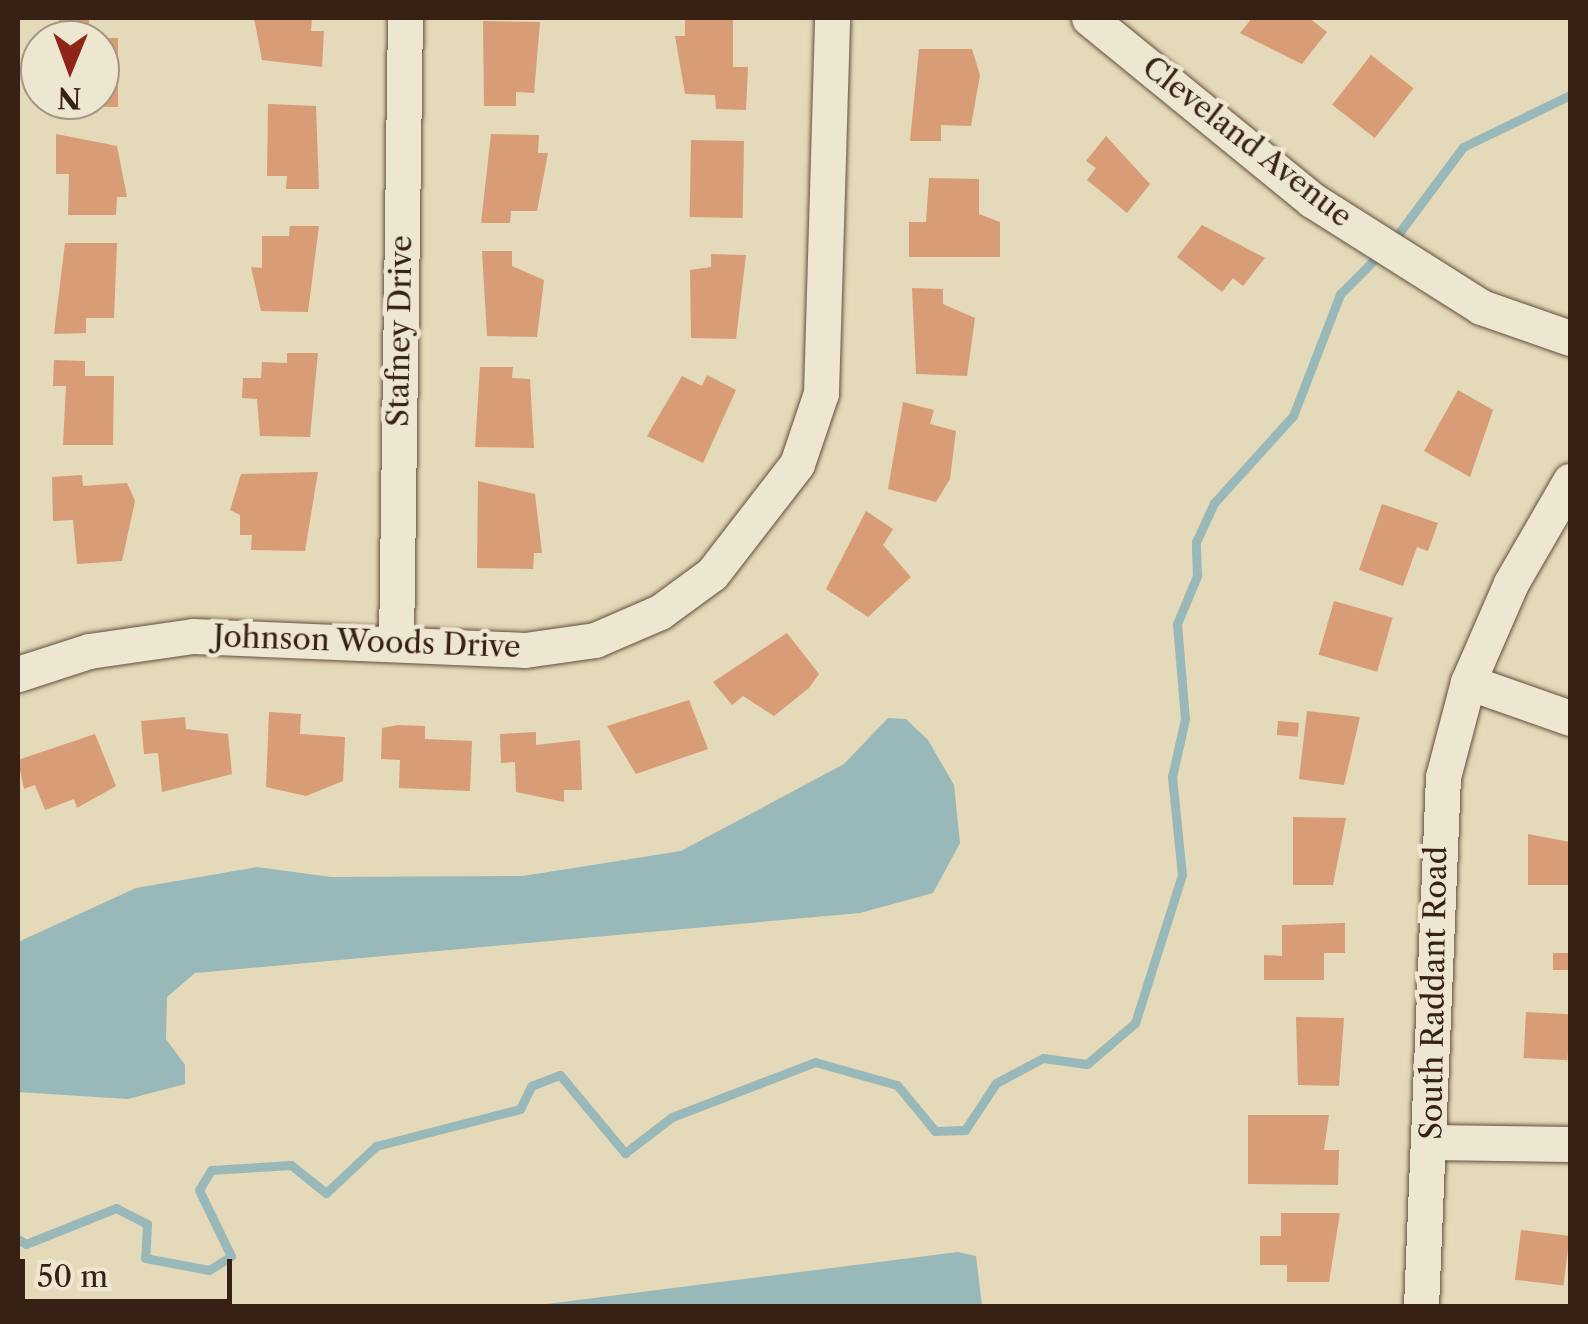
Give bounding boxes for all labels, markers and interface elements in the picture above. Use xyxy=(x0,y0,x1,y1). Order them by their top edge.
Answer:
north arrow xyxy=(20,20,120,120)
street label: Cleveland Avenue xyxy=(1135,49,1359,235)
text: N xyxy=(57,81,82,115)
street label: Stafney Drive xyxy=(380,234,420,428)
street label: Johnson Woods Drive xyxy=(212,619,522,665)
street label: South Raddant Road xyxy=(1413,846,1455,1140)
scale bar xyxy=(25,1239,238,1301)
text: 50 m xyxy=(37,1258,108,1295)

